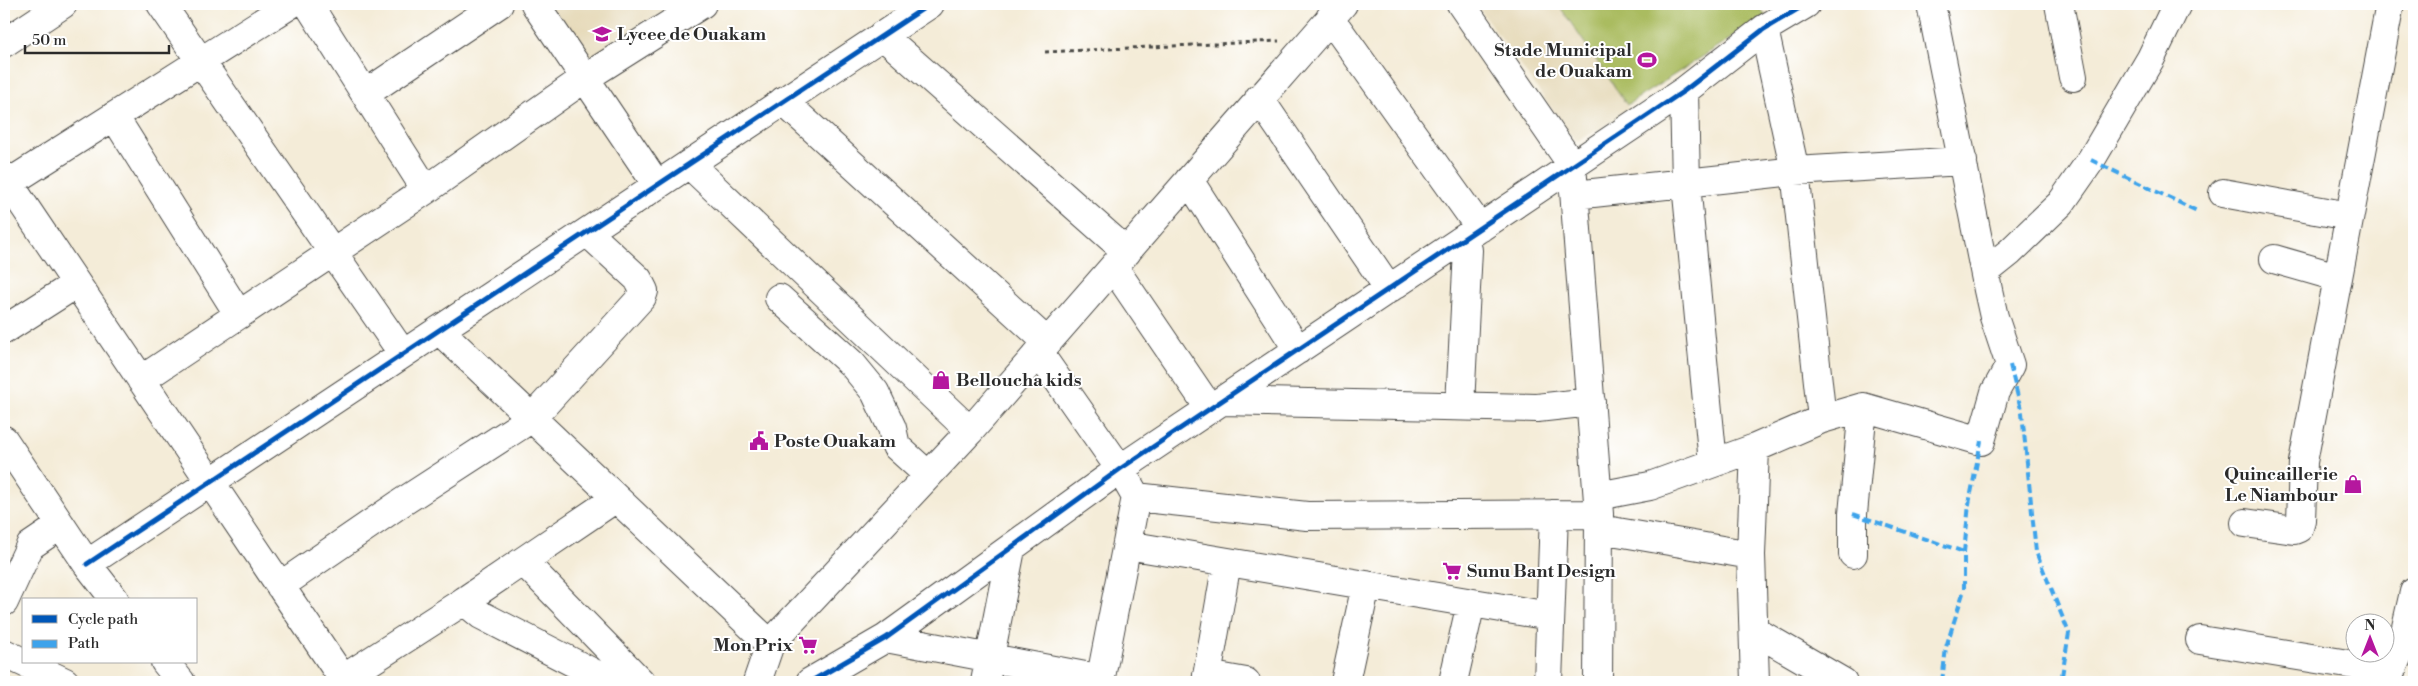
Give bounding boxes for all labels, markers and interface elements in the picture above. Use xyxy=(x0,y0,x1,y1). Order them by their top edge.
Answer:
scale bar xyxy=(25,22,169,54)
school or university icon: Lycee de Ouakam xyxy=(591,23,613,45)
place label: Lycee de Ouakam xyxy=(617,23,767,46)
text: 50 m xyxy=(32,31,66,50)
place label: Stade Municipal de Ouakam xyxy=(1494,39,1633,83)
sports icon: Stade Municipal de Ouakam xyxy=(1636,49,1658,71)
shop icon: Belloucha kids xyxy=(930,369,952,391)
place label: Belloucha kids xyxy=(956,369,1082,392)
public building icon: Poste Ouakam xyxy=(748,430,770,452)
place label: Poste Ouakam xyxy=(774,430,897,453)
place label: Quincaillerie Le Niambour xyxy=(2224,463,2338,507)
shop icon: Quincaillerie Le Niambour xyxy=(2342,473,2364,495)
supermarket icon: Sunu Bant Design xyxy=(1441,560,1463,582)
place label: Sunu Bant Design xyxy=(1467,560,1616,583)
legend xyxy=(22,598,198,664)
text: Cycle path xyxy=(68,610,138,629)
north arrow xyxy=(2346,614,2396,664)
text: N xyxy=(2364,617,2376,635)
text: Path xyxy=(68,634,100,653)
place label: Mon Prix xyxy=(713,634,794,657)
supermarket icon: Mon Prix xyxy=(797,634,819,656)

